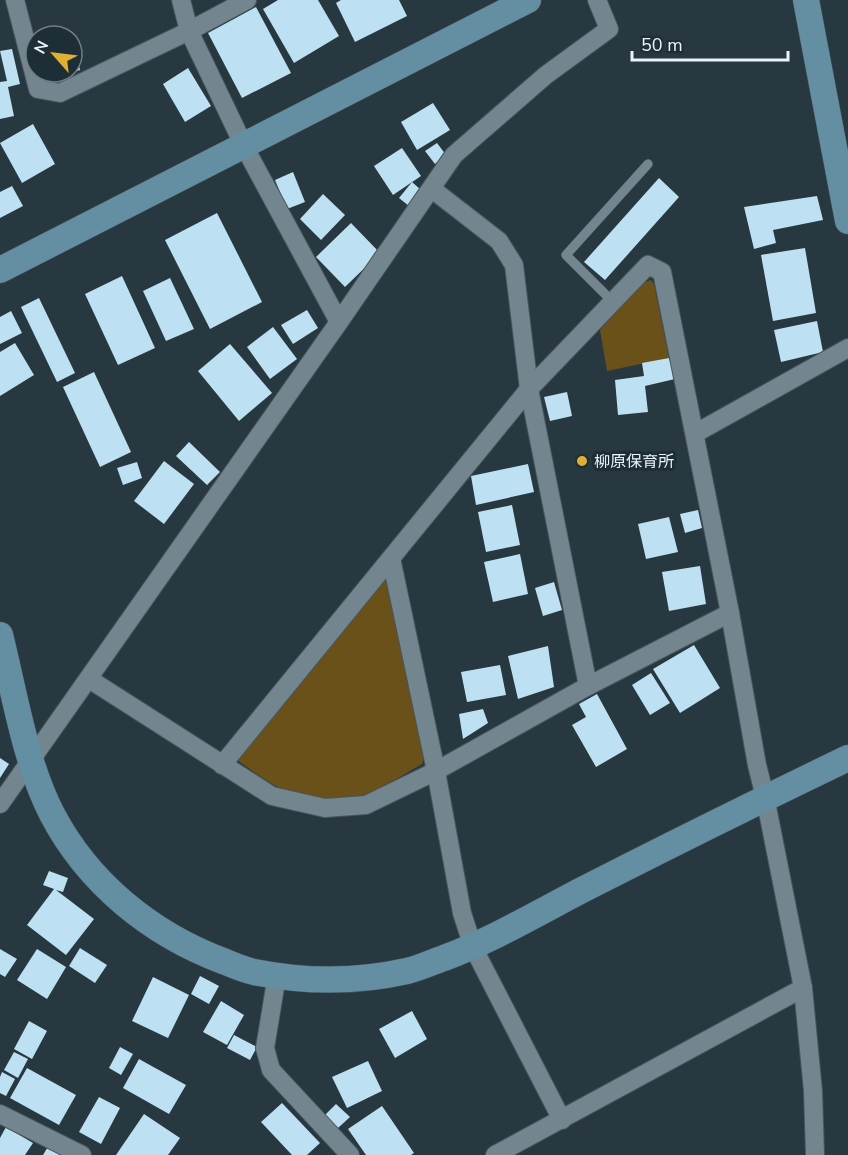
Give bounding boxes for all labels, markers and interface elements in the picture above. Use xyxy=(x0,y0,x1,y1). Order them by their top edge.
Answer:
north arrow xyxy=(24,24,84,84)
scale bar xyxy=(632,24,788,62)
text: 50 m xyxy=(641,33,683,57)
text: N xyxy=(29,37,54,58)
place label: 柳原保育所 xyxy=(594,451,674,473)
marker: 柳原保育所 xyxy=(575,454,589,468)

